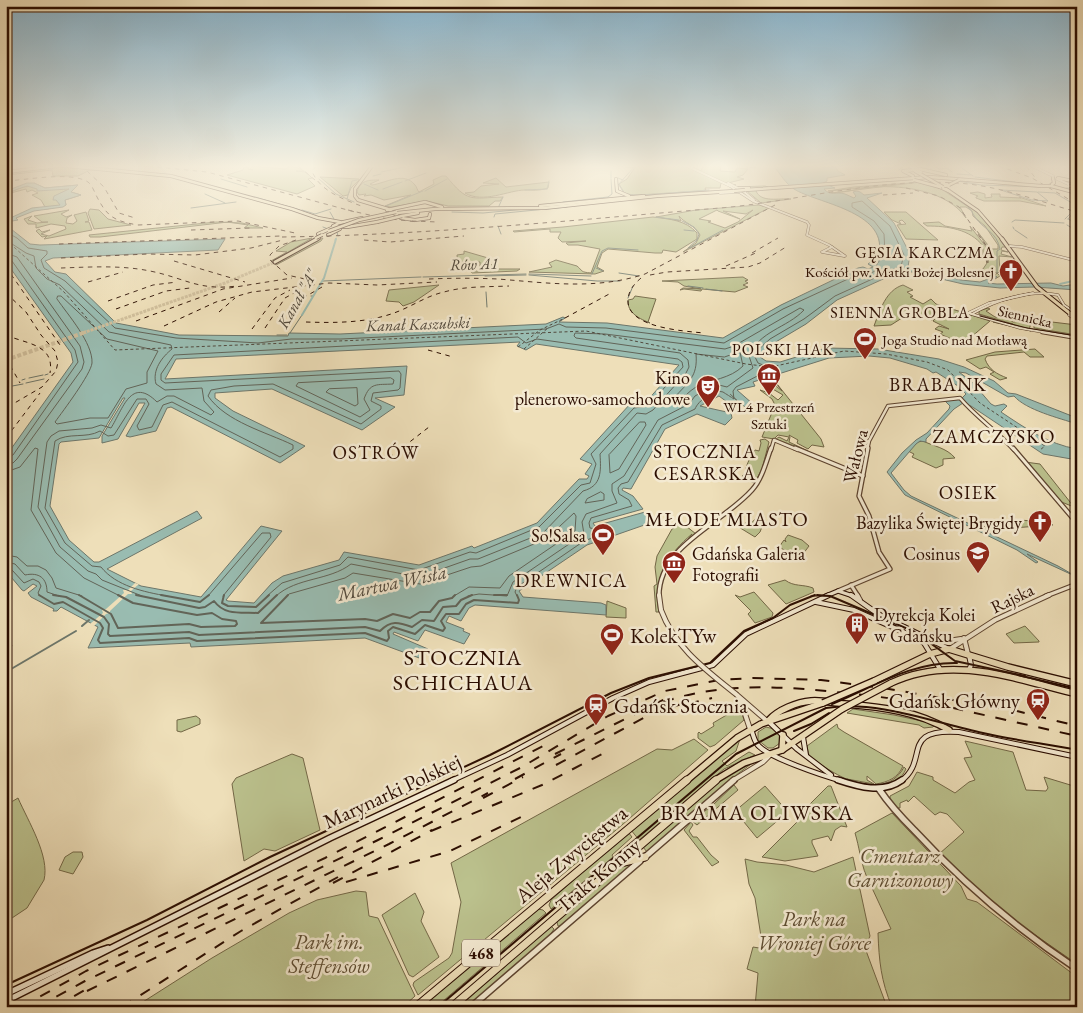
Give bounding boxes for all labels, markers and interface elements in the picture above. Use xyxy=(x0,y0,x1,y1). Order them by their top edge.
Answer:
district label: GĘSIA KARCZMA xyxy=(855,242,995,263)
water label: Rów A1 xyxy=(449,253,499,275)
church icon: Kościół pw. Matki Bożej Bolesnej xyxy=(998,258,1024,292)
place label: Kościół pw. Matki Bożej Bolesnej xyxy=(805,262,994,281)
water label: Kanał "A" xyxy=(272,264,323,333)
street label: Siennicka xyxy=(996,301,1054,331)
district label: SIENNA GROBLA xyxy=(830,302,970,323)
water label: Kanał Kaszubski xyxy=(365,312,472,336)
sports icon: Joga Studio nad Motławą xyxy=(852,326,878,360)
place label: Joga Studio nad Motławą xyxy=(880,330,1028,349)
district label: POLSKI HAK xyxy=(732,339,834,360)
museum icon: WL4 Przestrzeń Sztuki xyxy=(756,362,782,396)
place label: Kino plenerowo-samochodowe xyxy=(515,366,690,410)
district label: BRABANK xyxy=(889,372,987,397)
theatre icon: Kino plenerowo-samochodowe xyxy=(695,374,721,408)
place label: WL4 Przestrzeń Sztuki xyxy=(723,397,815,433)
district label: ZAMCZYSKO xyxy=(933,424,1055,449)
street label: Wałowa xyxy=(837,426,873,485)
district label: STOCZNIA CESARSKA xyxy=(653,439,757,486)
district label: OSTRÓW xyxy=(333,440,419,465)
district label: OSIEK xyxy=(939,480,997,505)
district label: MŁODE MIASTO xyxy=(645,506,809,532)
church icon: Bazylika Świętej Brygidy xyxy=(1027,509,1053,543)
place label: Bazylika Świętej Brygidy xyxy=(856,511,1022,534)
sports icon: So!Salsa xyxy=(590,522,616,556)
place label: So!Salsa xyxy=(531,524,587,547)
school or university icon: Cosinus xyxy=(965,540,991,574)
place label: Gdańska Galeria Fotografii xyxy=(692,542,806,586)
place label: Cosinus xyxy=(903,542,960,565)
museum icon: Gdańska Galeria Fotografii xyxy=(661,550,687,584)
water label: Martwa Wisła xyxy=(334,559,449,607)
district label: DREWNICA xyxy=(515,568,627,593)
street label: Rajska xyxy=(987,577,1038,618)
place label: Dyrekcja Kolei w Gdańsku xyxy=(874,603,976,647)
building icon: Dyrekcja Kolei w Gdańsku xyxy=(844,611,870,645)
sports icon: KolekTYw xyxy=(599,622,625,656)
place label: KolekTYw xyxy=(630,622,717,649)
district label: STOCZNIA SCHICHAUA xyxy=(393,643,533,697)
place label: Gdańsk Główny xyxy=(889,687,1021,714)
station icon: Gdańsk Główny xyxy=(1025,687,1051,721)
station icon: Gdańsk Stocznia xyxy=(583,692,609,726)
place label: Gdańsk Stocznia xyxy=(614,692,748,719)
street label: Marynarki Polskiej xyxy=(319,747,465,835)
district label: BRAMA OLIWSKA xyxy=(660,798,854,827)
street label: Aleja Zwycięstwa xyxy=(509,799,633,909)
street label: Trakt Konny xyxy=(550,831,647,919)
park label: Cmentarz Garnizonowy xyxy=(847,842,954,893)
park label: Park na Wroniej Górce xyxy=(757,905,872,956)
park label: Park im. Steffensów xyxy=(287,928,370,979)
road number: 468 xyxy=(462,940,500,966)

